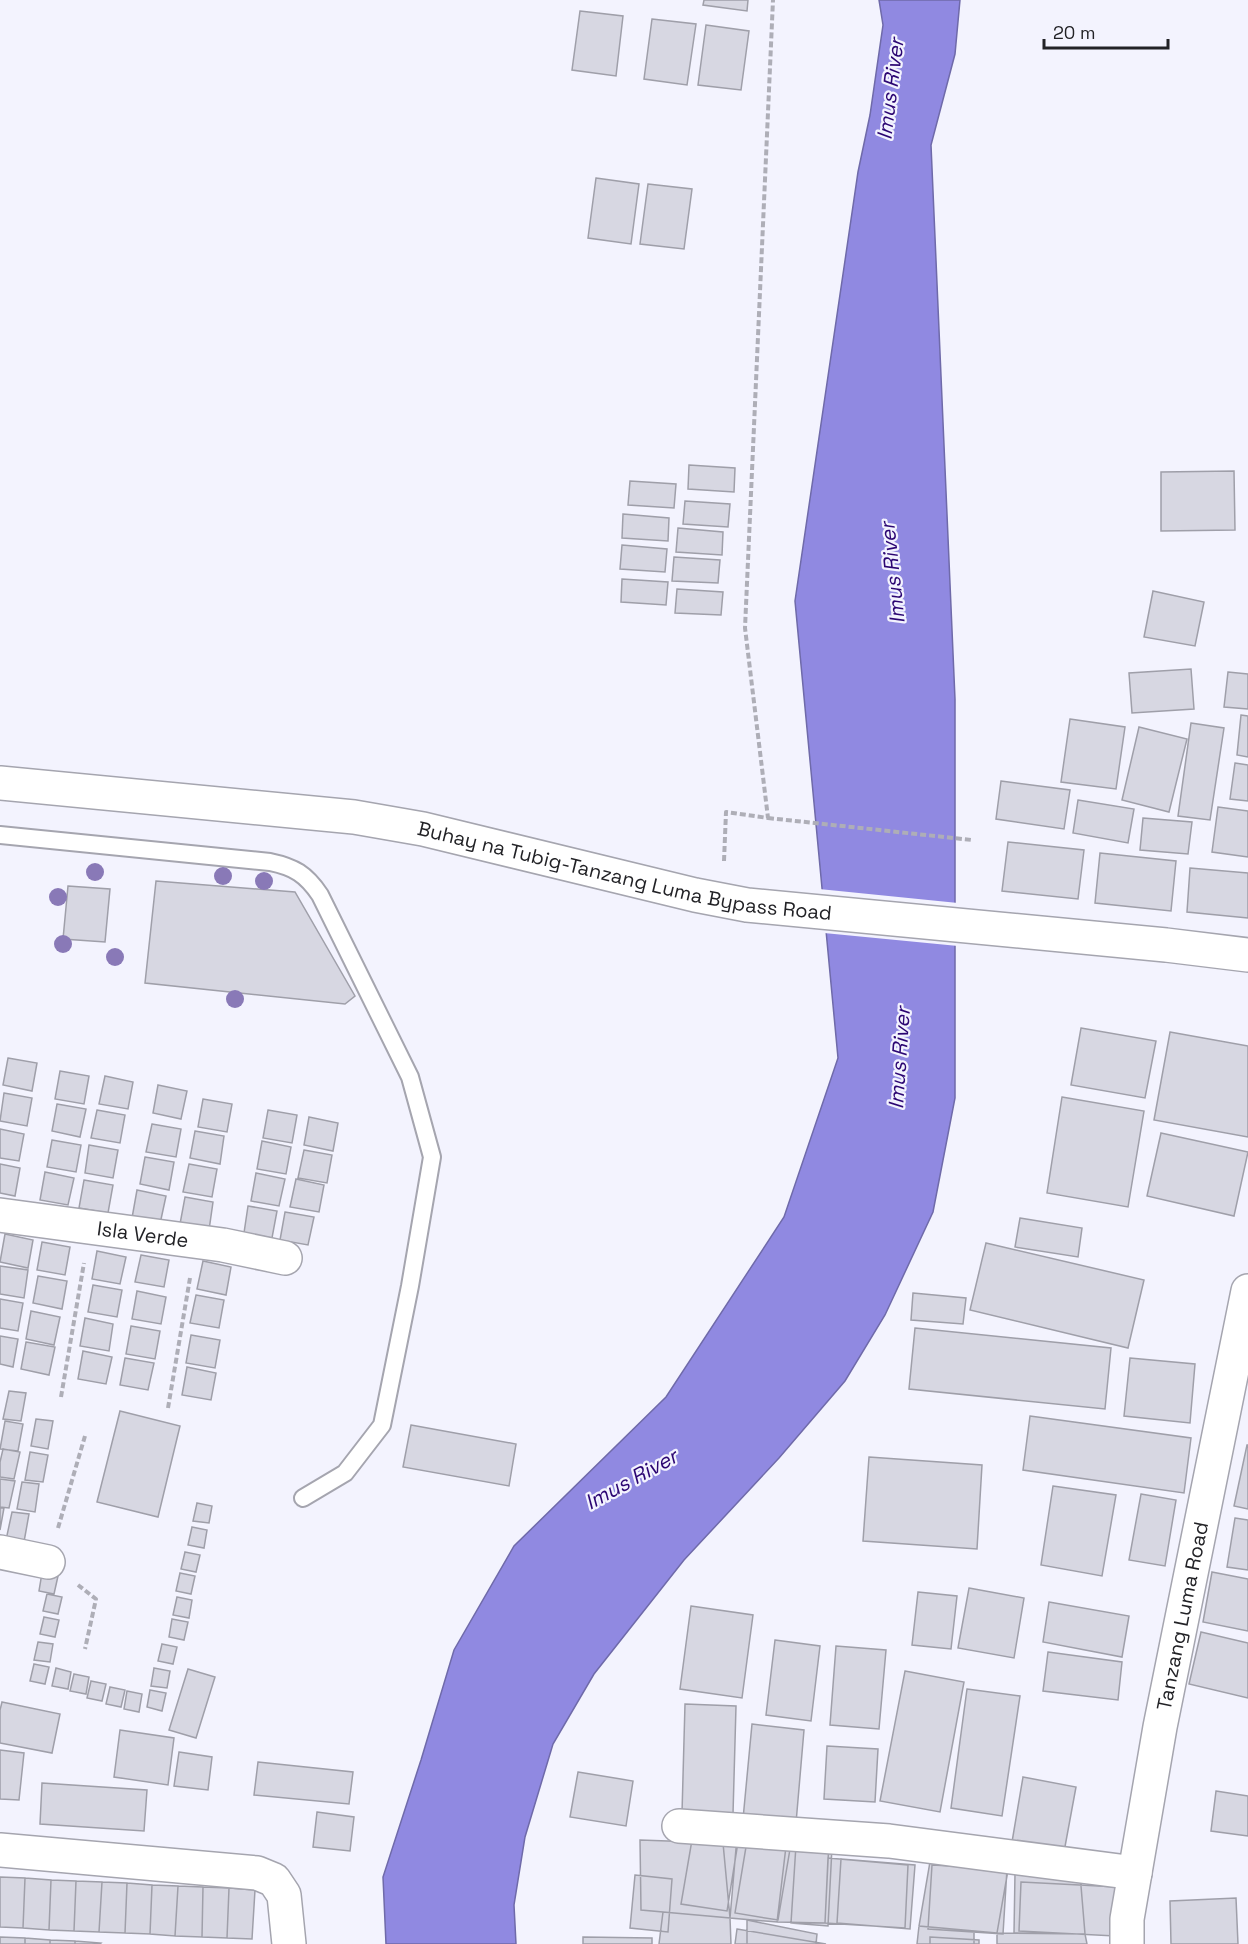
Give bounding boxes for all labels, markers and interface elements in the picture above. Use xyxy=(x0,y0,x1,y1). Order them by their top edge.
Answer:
scale bar xyxy=(1044,12,1168,50)
text: 20 m xyxy=(1053,21,1096,44)
water label: Imus River xyxy=(870,35,910,141)
water label: Imus River xyxy=(873,519,911,625)
street label: Buhay na Tubig-Tanzang Luma Bypass Road xyxy=(415,815,833,926)
water label: Imus River xyxy=(882,1004,916,1110)
street label: Isla Verde xyxy=(95,1215,190,1253)
water label: Imus River xyxy=(580,1441,684,1516)
street label: Tanzang Luma Road xyxy=(1151,1519,1214,1713)

